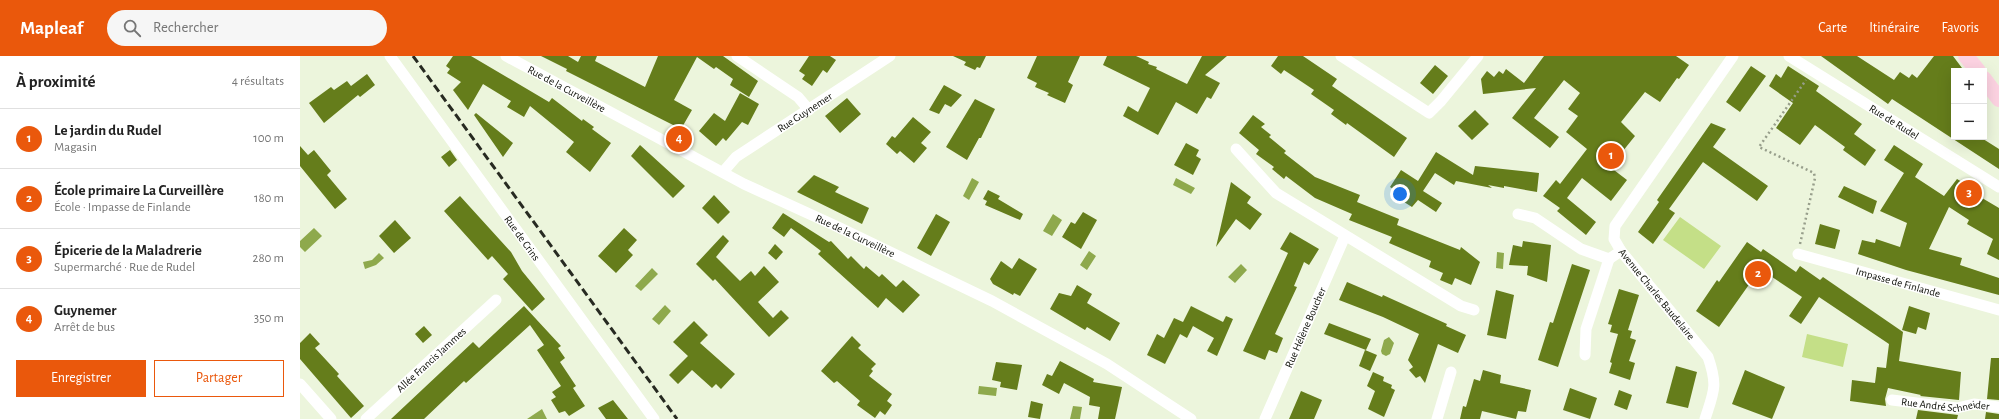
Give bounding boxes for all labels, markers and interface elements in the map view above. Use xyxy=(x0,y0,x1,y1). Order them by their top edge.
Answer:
search box xyxy=(107,10,387,46)
icon: search xyxy=(121,17,143,39)
text: Mapleaf xyxy=(20,19,83,38)
text: Rechercher xyxy=(153,20,218,35)
text: Carte xyxy=(1818,21,1847,35)
text: Itinéraire xyxy=(1869,21,1919,35)
text: Favoris xyxy=(1941,21,1979,35)
street label: Rue de la Curveillère xyxy=(526,64,607,115)
map controls xyxy=(1951,68,1987,140)
button: + xyxy=(1951,68,1987,104)
text: À proximité xyxy=(16,73,96,90)
text: 4 résultats xyxy=(232,75,284,88)
street label: Rue Guynemer xyxy=(776,90,835,134)
street label: Rue de Rudel xyxy=(1867,103,1921,142)
button: − xyxy=(1951,104,1987,140)
text: Le jardin du Rudel xyxy=(54,123,162,138)
pin: 4 xyxy=(666,124,692,154)
text: 1 xyxy=(27,132,31,145)
text: 100 m xyxy=(253,132,284,145)
text: Magasin xyxy=(54,141,97,154)
pin: 1 xyxy=(1598,141,1624,171)
pin: 3 xyxy=(1956,178,1982,208)
text: École primaire La Curveillère xyxy=(54,183,224,198)
your location xyxy=(1390,184,1410,204)
text: 2 xyxy=(26,192,32,205)
text: 180 m xyxy=(254,192,284,205)
text: École · Impasse de Finlande xyxy=(54,201,191,214)
street label: Rue de la Curveillère xyxy=(814,212,897,260)
street label: Rue de Crins xyxy=(502,214,542,263)
text: Épicerie de la Maladrerie xyxy=(54,243,202,258)
street label: Avenue Charles Baudelaire xyxy=(1616,247,1697,342)
text: 3 xyxy=(26,252,32,265)
text: 280 m xyxy=(253,252,284,265)
pin: 2 xyxy=(1745,259,1771,289)
text: Supermarché · Rue de Rudel xyxy=(54,261,195,274)
street label: Impasse de Finlande xyxy=(1855,265,1942,299)
street label: Rue Hélène Boucher xyxy=(1283,285,1328,369)
text: Guynemer xyxy=(54,303,117,318)
text: 4 xyxy=(26,312,32,325)
text: 350 m xyxy=(254,312,284,325)
text: Arrêt de bus xyxy=(54,321,115,334)
street label: Allée Francis Jammes xyxy=(394,326,468,394)
button: Enregistrer xyxy=(16,360,146,397)
button: Partager xyxy=(154,360,284,397)
street label: Rue André Schneider xyxy=(1901,396,1991,414)

